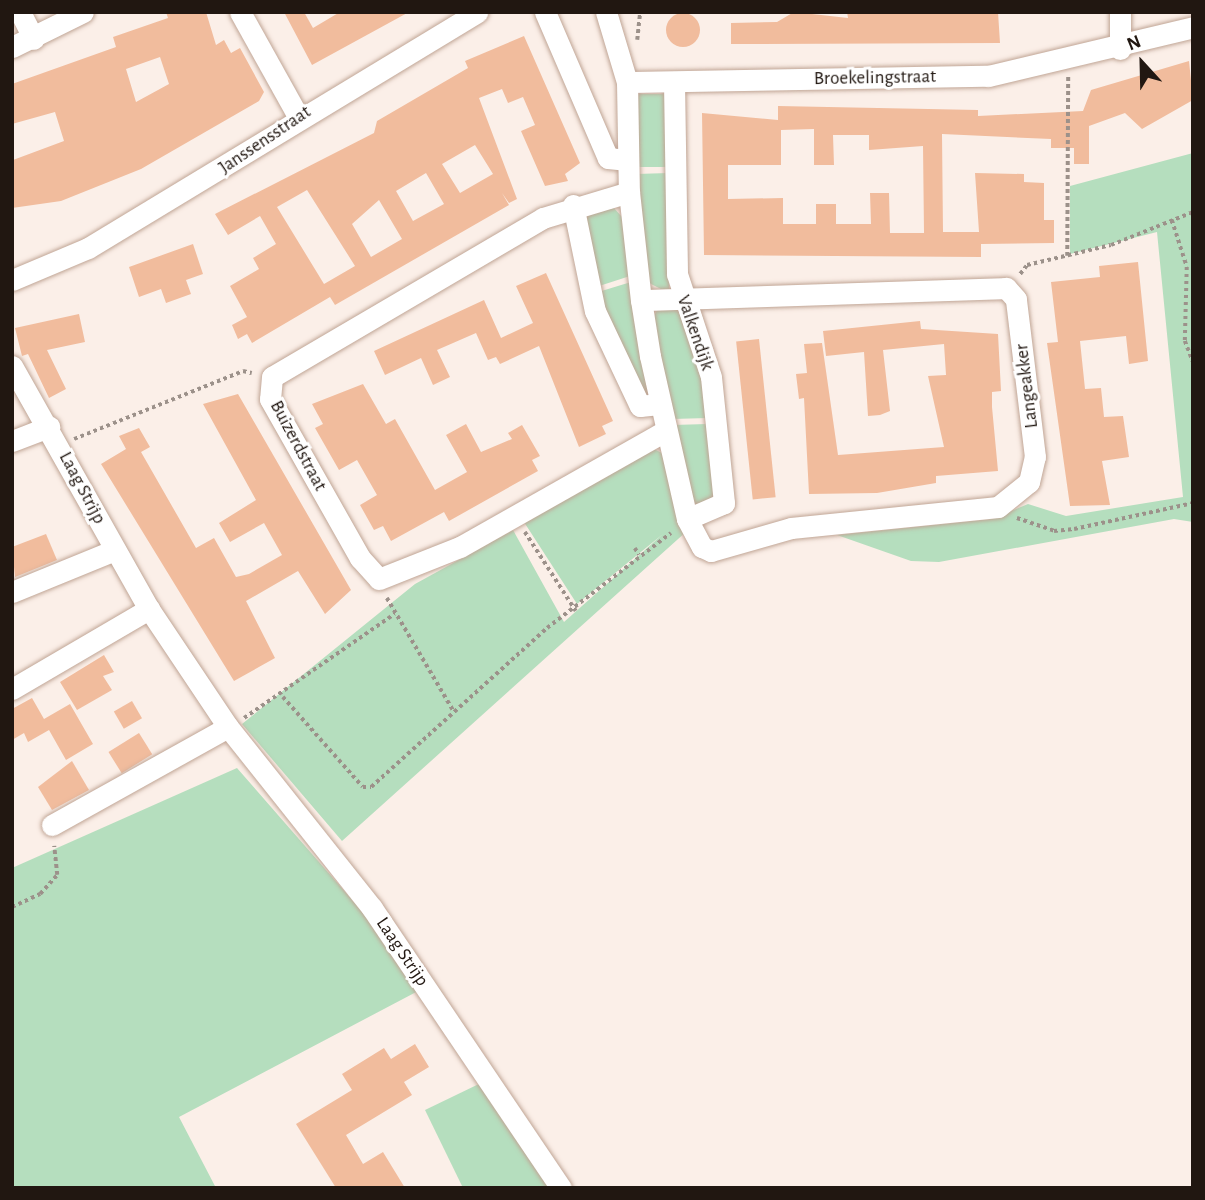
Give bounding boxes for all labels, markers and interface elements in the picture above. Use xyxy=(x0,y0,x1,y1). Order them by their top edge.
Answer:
north arrow xyxy=(1107,28,1177,98)
text: N xyxy=(1124,32,1144,54)
street label: Broekelingstraat xyxy=(814,66,936,90)
street label: Janssensstraat xyxy=(215,101,315,179)
street label: Valkendijk xyxy=(671,292,719,374)
street label: Langeakker xyxy=(1011,342,1043,430)
street label: Buizerdstraat xyxy=(265,397,331,495)
street label: Laag Strijp xyxy=(54,448,110,528)
street label: Laag Strijp xyxy=(371,913,433,991)

